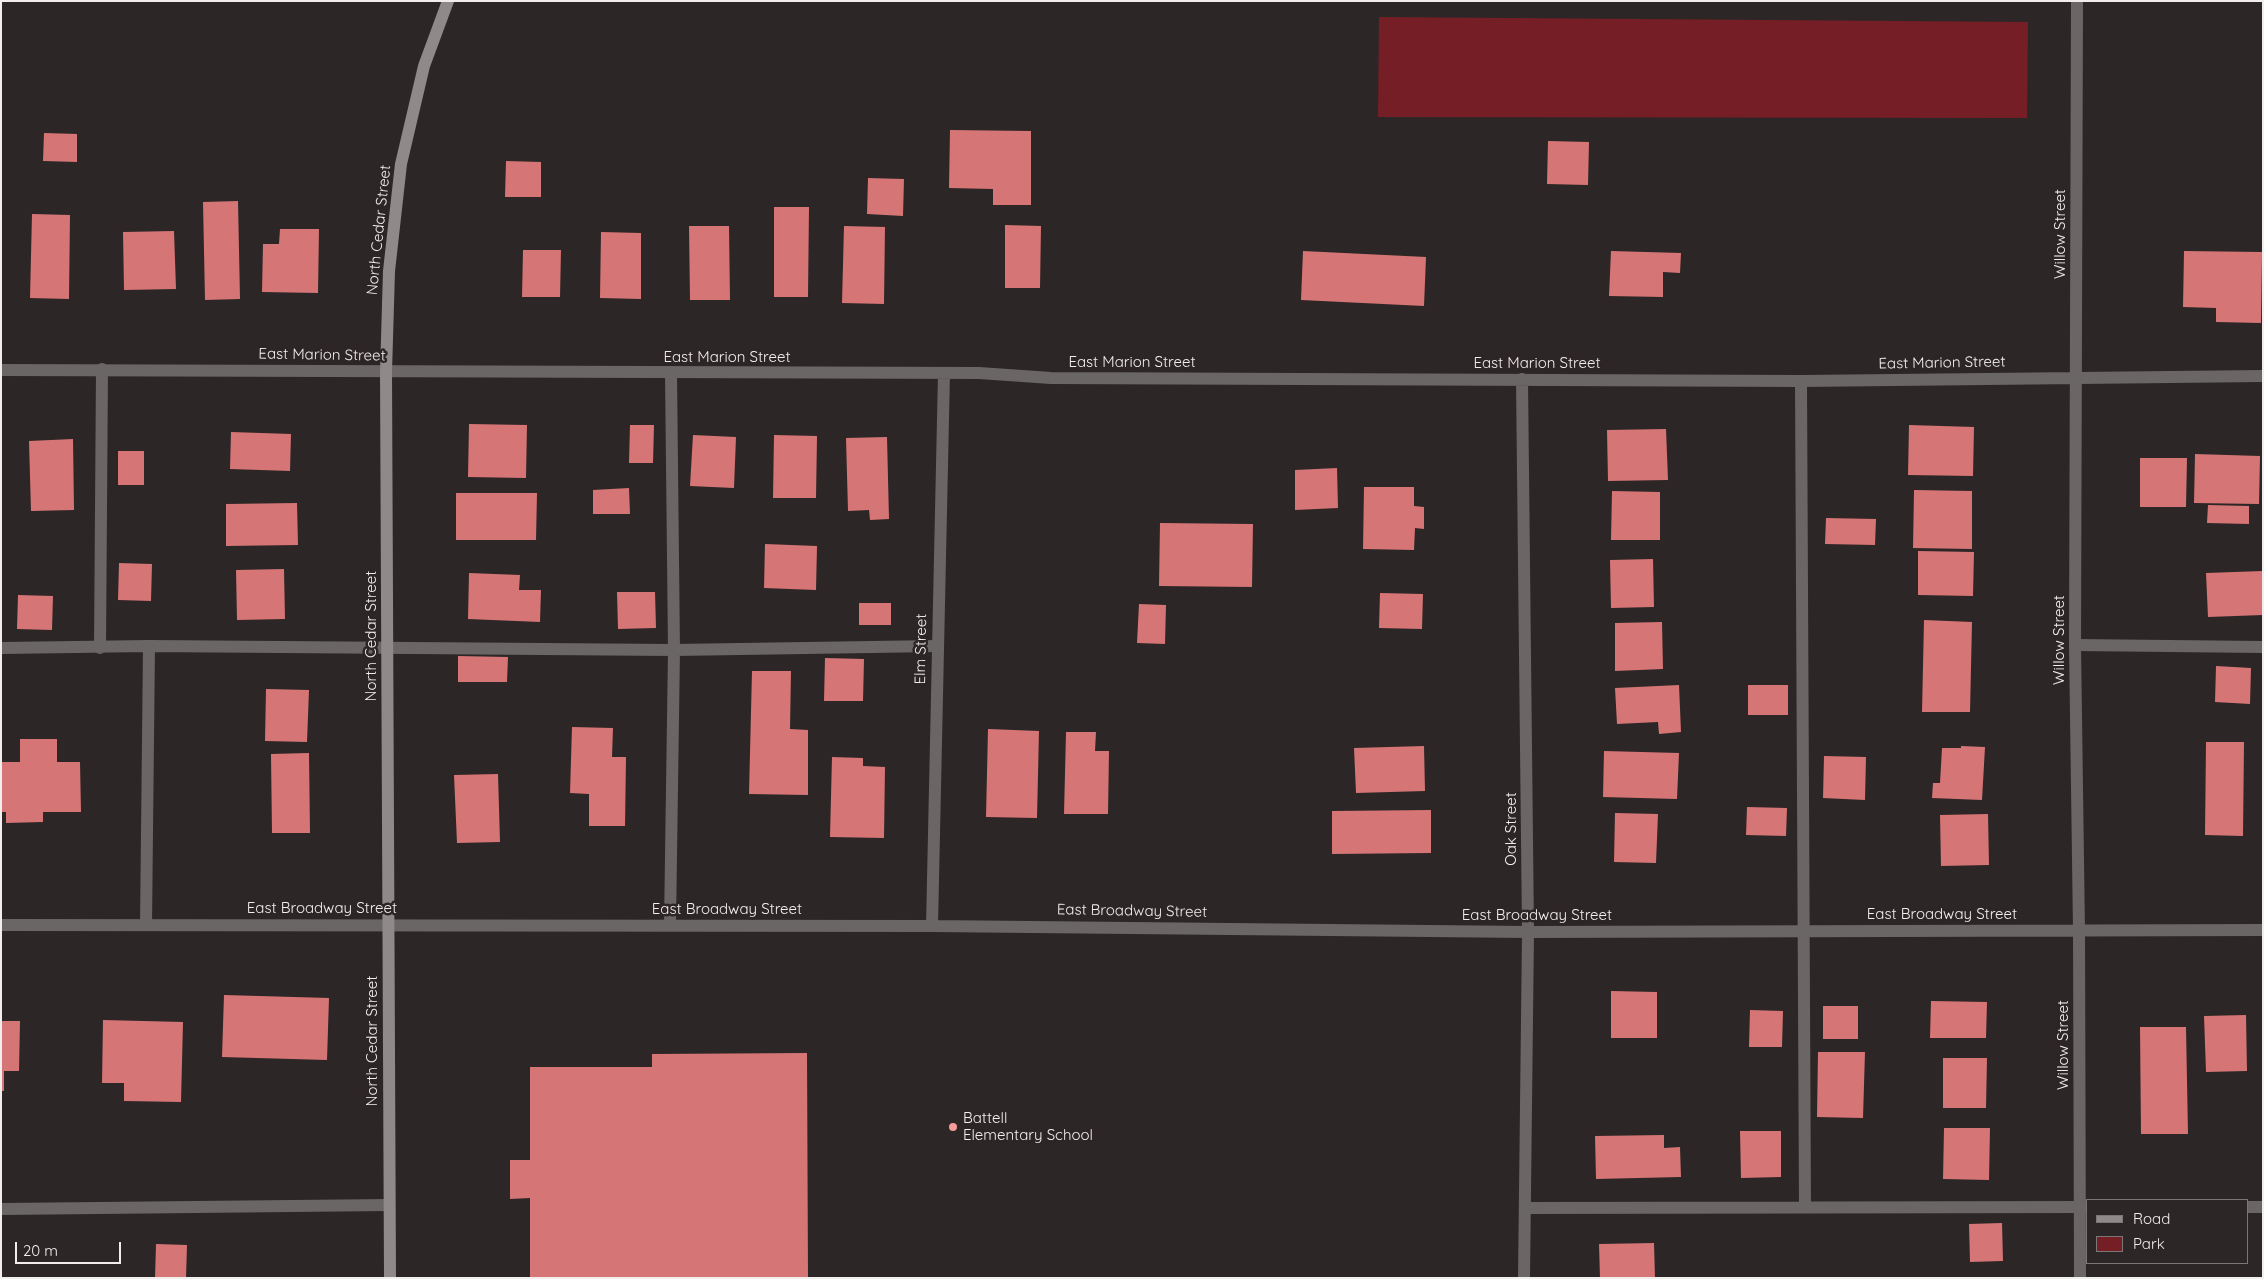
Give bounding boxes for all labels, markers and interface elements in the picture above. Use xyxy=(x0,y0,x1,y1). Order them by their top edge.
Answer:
street label: North Cedar Street xyxy=(363,164,395,296)
street label: Willow Street xyxy=(2051,189,2069,279)
street label: East Marion Street xyxy=(258,345,386,365)
street label: East Marion Street xyxy=(663,348,791,366)
street label: East Marion Street xyxy=(1068,353,1196,371)
street label: East Marion Street xyxy=(1878,353,2006,373)
street label: East Marion Street xyxy=(1473,354,1601,372)
street label: North Cedar Street xyxy=(362,571,380,701)
street label: Willow Street xyxy=(2050,595,2068,685)
street label: Elm Street xyxy=(911,613,931,685)
street label: Oak Street xyxy=(1502,792,1520,866)
street label: East Broadway Street xyxy=(247,899,397,917)
street label: East Broadway Street xyxy=(652,900,802,918)
street label: East Broadway Street xyxy=(1057,901,1207,921)
street label: East Broadway Street xyxy=(1867,905,2017,923)
street label: East Broadway Street xyxy=(1462,906,1612,924)
street label: North Cedar Street xyxy=(363,976,381,1106)
street label: Willow Street xyxy=(2054,1000,2072,1090)
place label: Battell Elementary School xyxy=(963,1109,1093,1144)
marker: Battell Elementary School xyxy=(947,1121,959,1133)
legend xyxy=(2086,1199,2249,1264)
text: Road xyxy=(2133,1209,2170,1228)
scale bar xyxy=(18,1232,124,1264)
text: Park xyxy=(2133,1234,2165,1253)
text: 20 m xyxy=(23,1241,58,1260)

